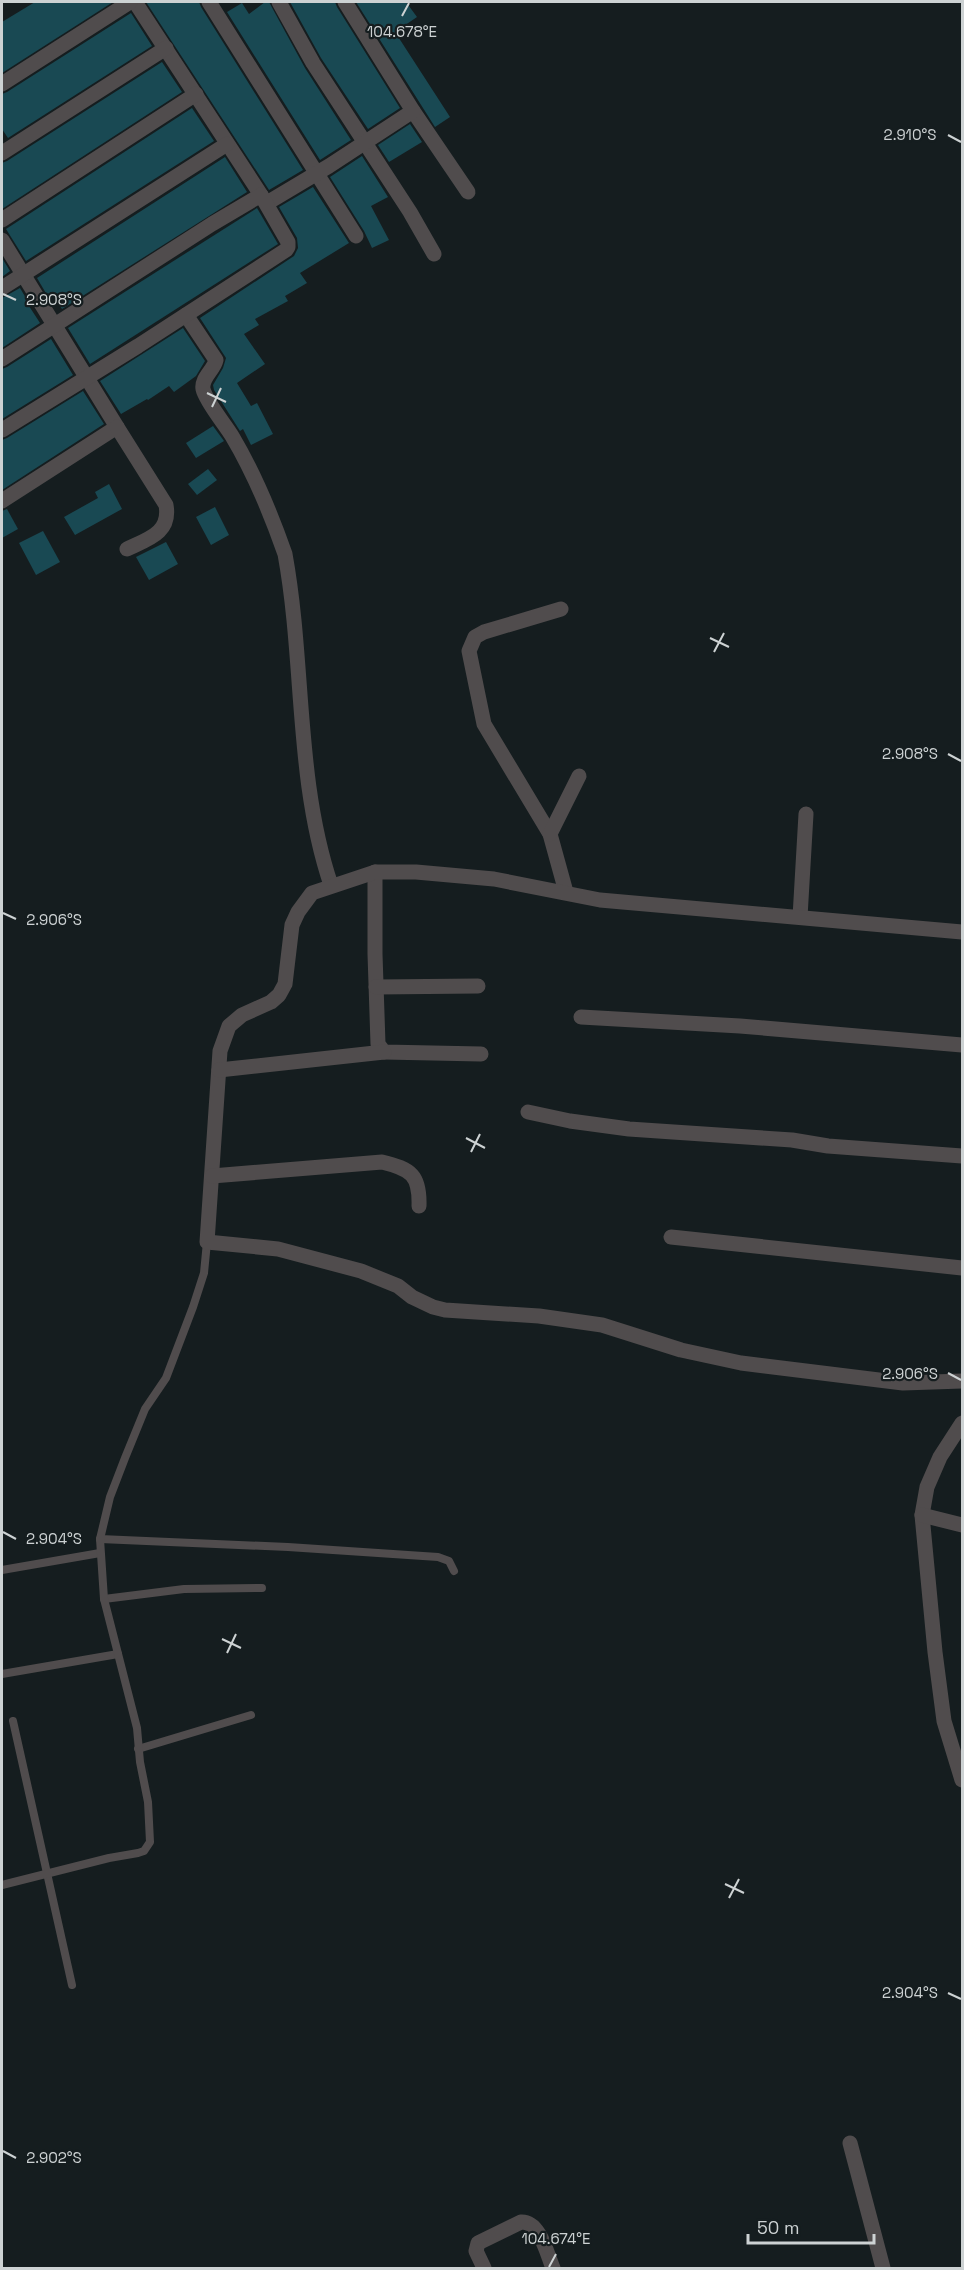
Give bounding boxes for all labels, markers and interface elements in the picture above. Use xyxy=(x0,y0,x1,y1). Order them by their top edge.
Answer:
text: 104.678°E xyxy=(367,22,437,41)
text: 2.910°S xyxy=(884,125,936,144)
text: 2.908°S xyxy=(26,290,82,309)
text: 2.908°S xyxy=(882,744,938,763)
text: 2.906°S xyxy=(26,910,82,929)
text: 2.906°S xyxy=(882,1364,938,1383)
text: 2.904°S xyxy=(26,1529,82,1548)
text: 2.904°S xyxy=(882,1983,938,2002)
text: 2.902°S xyxy=(26,2148,82,2167)
scale bar xyxy=(748,2207,874,2245)
text: 50 m xyxy=(757,2216,799,2239)
text: 104.674°E xyxy=(521,2229,591,2248)

